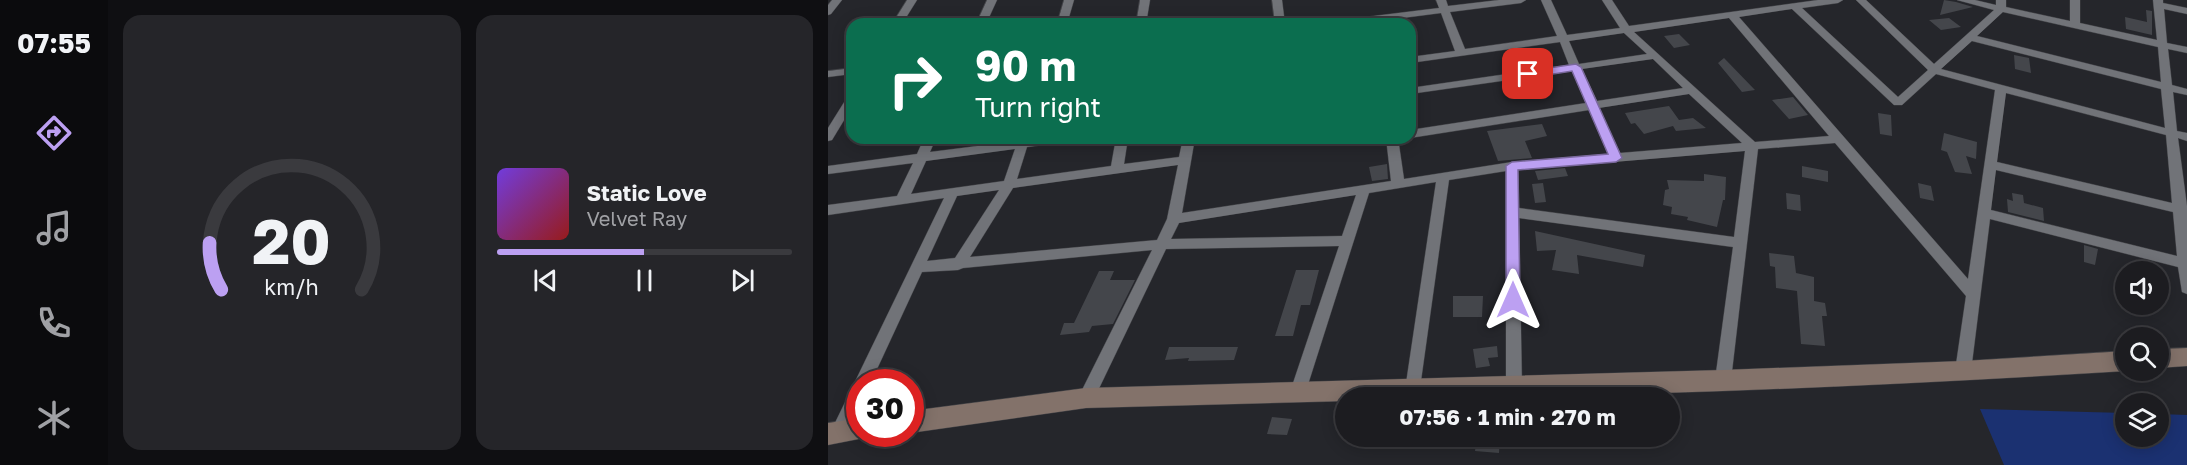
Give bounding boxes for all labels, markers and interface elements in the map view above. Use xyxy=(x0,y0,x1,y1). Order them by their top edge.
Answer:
text: 07:55 xyxy=(17,27,91,59)
text: 90 m xyxy=(975,40,1076,90)
icon: right xyxy=(876,42,954,120)
pin xyxy=(1502,48,1553,99)
icon: arrive xyxy=(1511,57,1544,90)
text: Turn right xyxy=(975,91,1101,123)
icon: directions xyxy=(33,112,75,154)
text: Static Love xyxy=(587,179,707,206)
text: 20 xyxy=(252,203,331,278)
text: Velvet Ray xyxy=(587,206,687,230)
icon: music xyxy=(33,207,75,249)
map controls xyxy=(2115,261,2169,447)
button: sound xyxy=(2115,261,2169,315)
icon: previous xyxy=(529,264,562,297)
icon: pause xyxy=(628,264,661,297)
icon: next xyxy=(726,264,759,297)
position arrow xyxy=(1481,268,1545,332)
text: km/h xyxy=(264,274,319,300)
icon: phone xyxy=(33,302,75,344)
button: search xyxy=(2115,327,2169,381)
speed limit sign: 30 xyxy=(846,369,924,447)
button: layers xyxy=(2115,393,2169,447)
icon: climate xyxy=(33,397,75,439)
text: 07:56 · 1 min · 270 m xyxy=(1399,403,1616,430)

